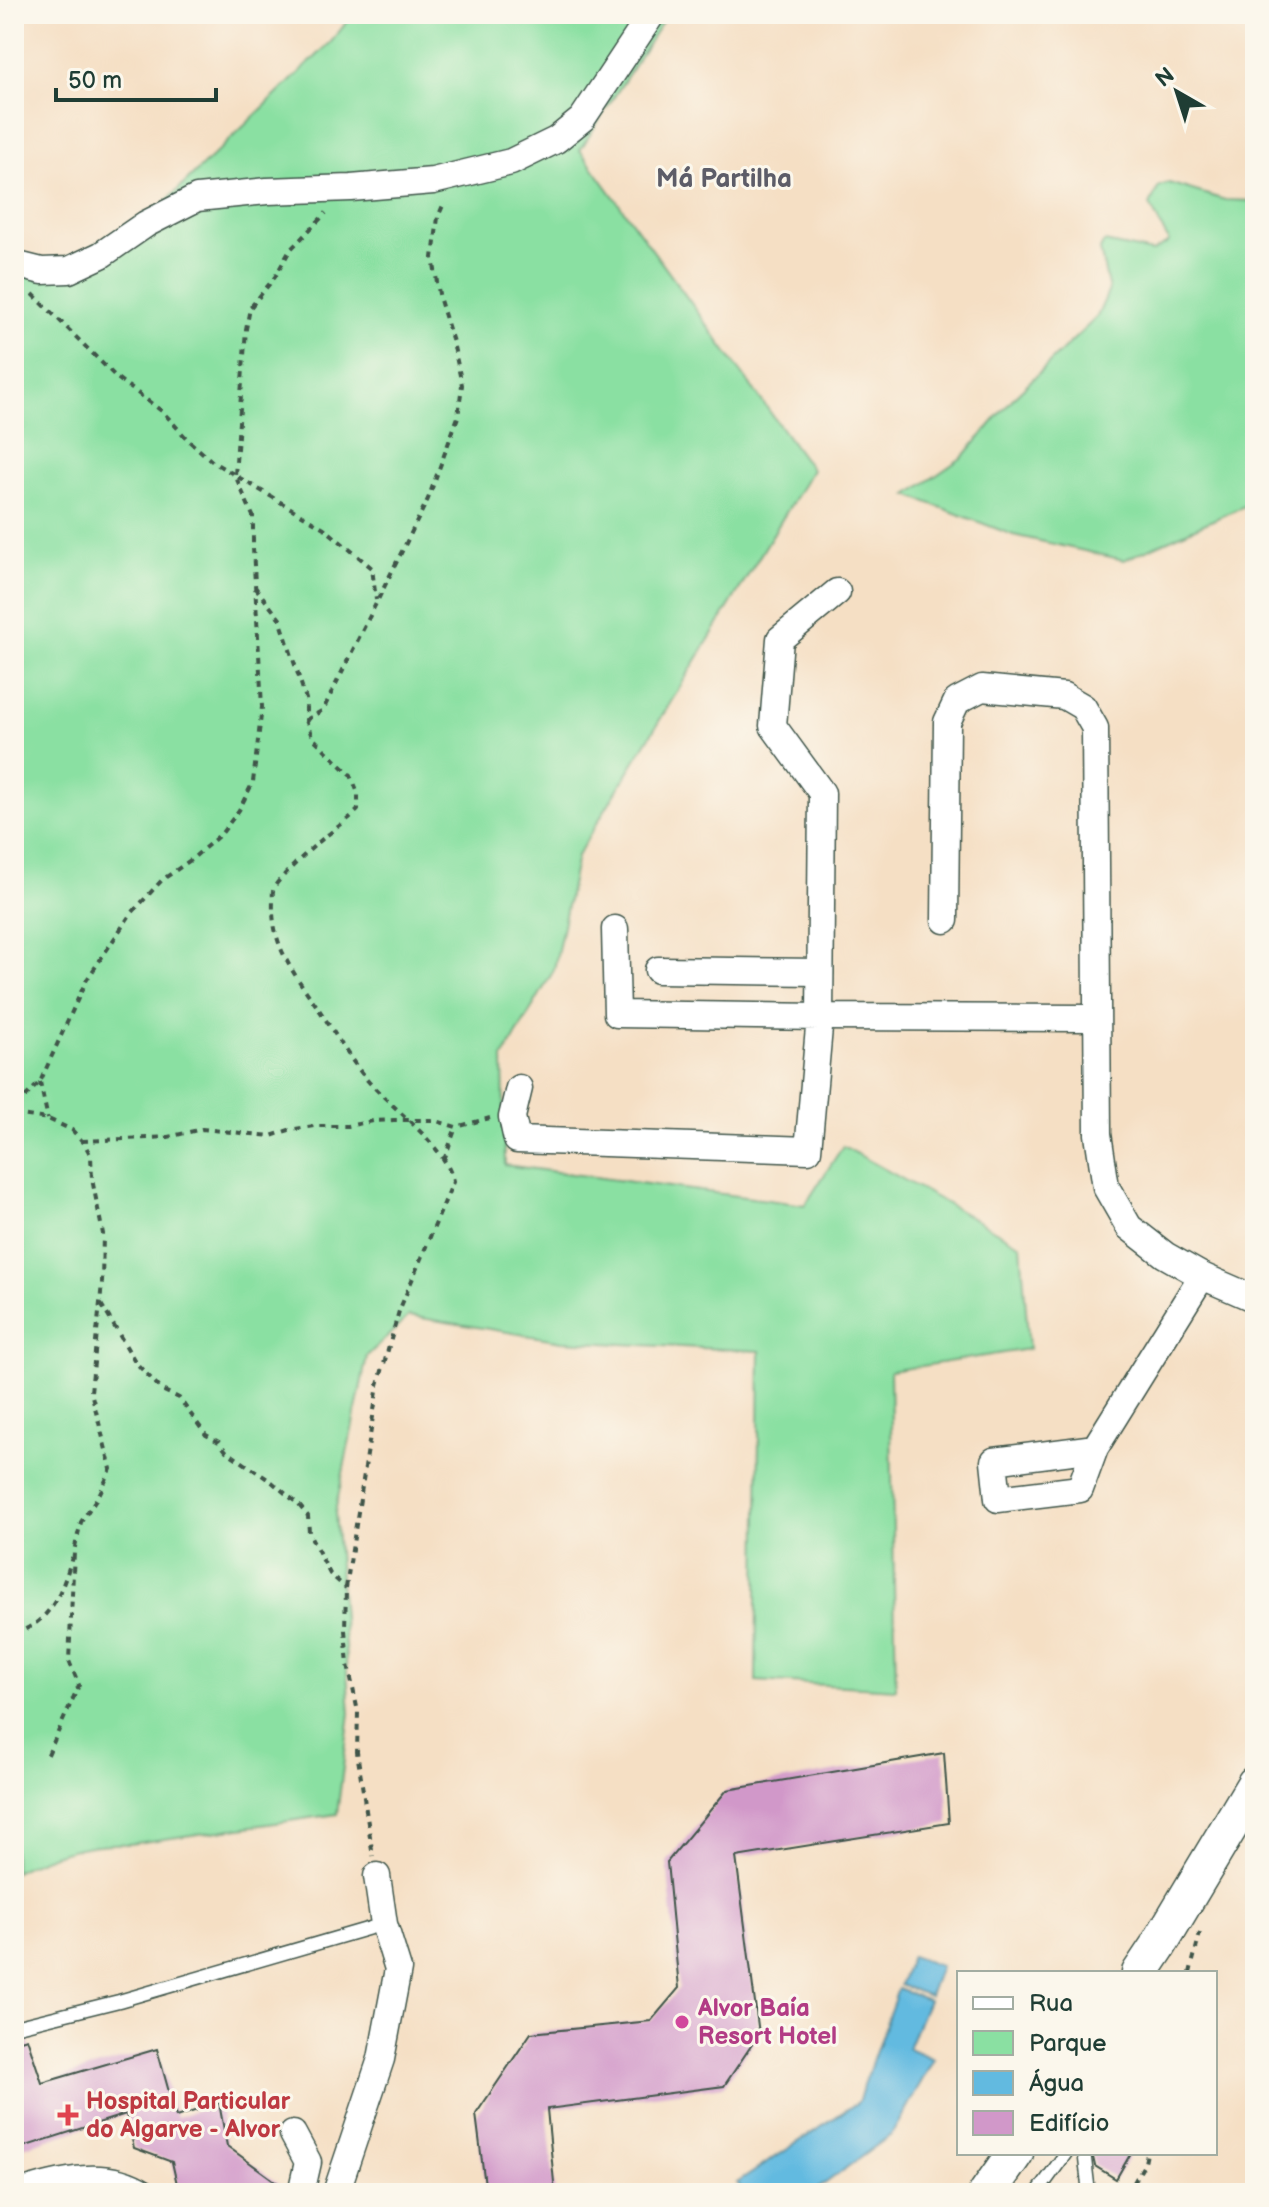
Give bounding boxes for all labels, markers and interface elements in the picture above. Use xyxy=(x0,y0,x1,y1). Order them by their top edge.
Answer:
scale bar xyxy=(56,52,216,102)
north arrow xyxy=(1137,52,1217,132)
text: N xyxy=(1150,62,1180,93)
text: 50 m xyxy=(68,66,122,95)
district label: Má Partilha xyxy=(656,164,792,195)
legend xyxy=(957,1971,1217,2155)
text: Rua xyxy=(1029,1989,1073,2018)
place label: Alvor Baía Resort Hotel xyxy=(697,1994,837,2051)
marker: Alvor Baía Resort Hotel xyxy=(673,2013,691,2031)
text: Parque xyxy=(1029,2029,1107,2058)
text: Água xyxy=(1029,2068,1084,2098)
place label: Hospital Particular do Algarve - Alvor xyxy=(86,2087,291,2144)
marker: Hospital Particular do Algarve - Alvor xyxy=(57,2104,79,2126)
text: Edifício xyxy=(1029,2109,1109,2138)

